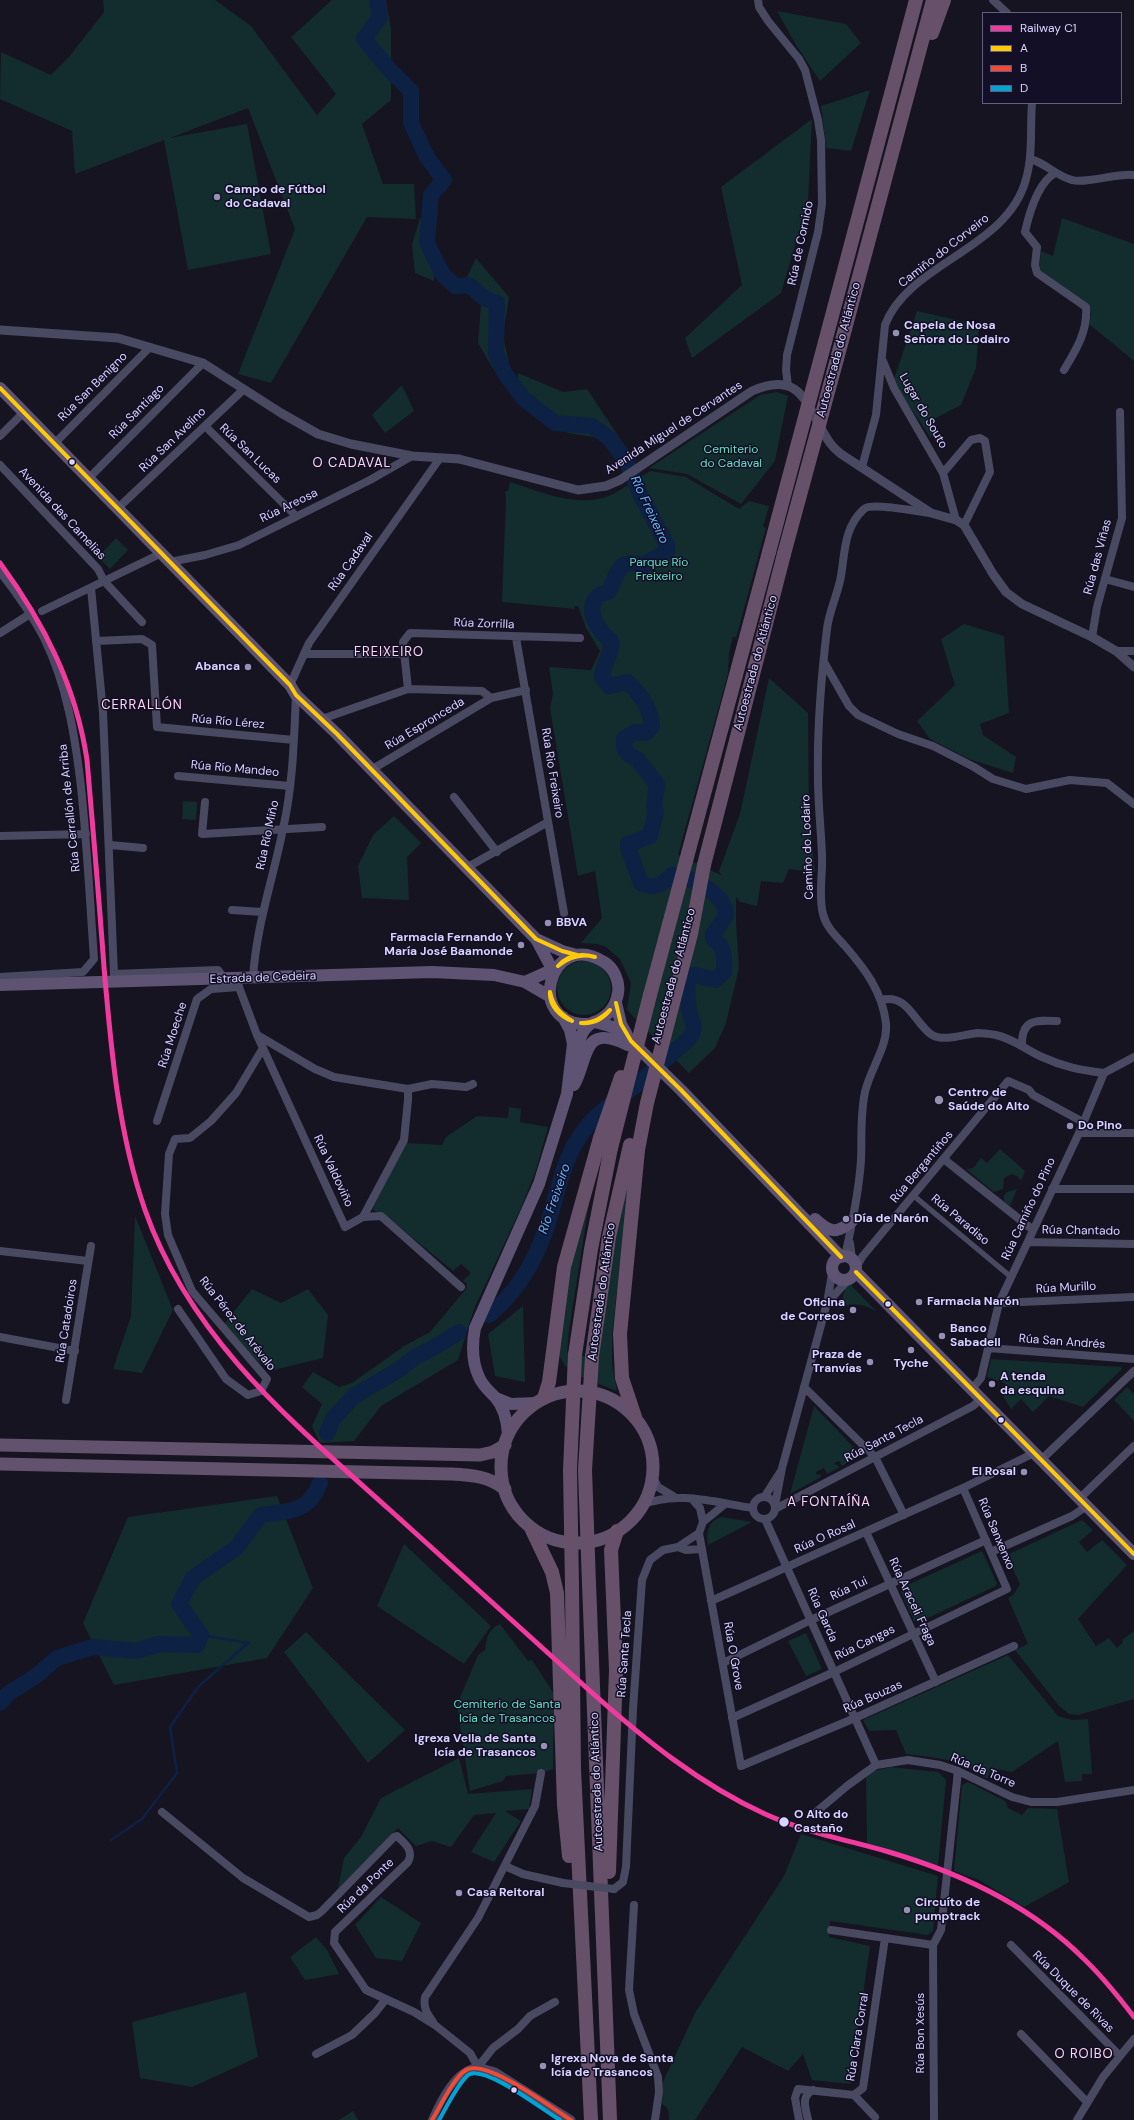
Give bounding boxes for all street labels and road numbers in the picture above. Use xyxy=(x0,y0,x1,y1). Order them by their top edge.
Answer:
street label: Rúa de Cornido xyxy=(785,200,817,286)
street label: Camiño do Corveiro xyxy=(896,211,992,291)
street label: Autoestrada do Atlántico xyxy=(814,281,864,419)
street label: Rúa San Benigno xyxy=(55,349,131,425)
street label: Lugar do Souto xyxy=(896,371,950,451)
street label: Avenida Miguel de Cervantes xyxy=(603,378,745,478)
street label: Rúa Santiago xyxy=(107,382,167,442)
street label: Rúa San Avelino xyxy=(137,405,209,475)
street label: Rúa San Lucas xyxy=(216,421,284,487)
street label: Avenida das Camelias xyxy=(15,465,109,563)
street label: Rúa Areosa xyxy=(258,486,320,526)
street label: Rúa das Viñas xyxy=(1081,518,1115,596)
street label: Rúa Cadaval xyxy=(326,530,376,594)
street label: Autoestrada do Atlántico xyxy=(731,594,781,732)
street label: Rúa Zorrilla xyxy=(453,616,515,632)
street label: Rúa Espronceda xyxy=(383,695,467,753)
street label: Rúa Río Lérez xyxy=(191,712,265,732)
street label: Rúa Rio Freixeiro xyxy=(538,727,566,819)
street label: Rúa Cerrallón de Arriba xyxy=(56,743,84,873)
street label: Rúa Río Mandeo xyxy=(190,758,280,780)
street label: Camiño do Lodairo xyxy=(799,794,817,900)
street label: Rúa Río Miño xyxy=(254,799,282,871)
street label: Autoestrada do Atlántico xyxy=(649,907,699,1045)
street label: Estrada de Cedeira xyxy=(209,969,317,987)
street label: Rúa Moeche xyxy=(156,1000,190,1070)
street label: Rúa Bergantiños xyxy=(888,1128,956,1206)
street label: Rúa Valdoviño xyxy=(310,1133,356,1209)
street label: Rúa Camiño do Pino xyxy=(999,1156,1059,1262)
street label: Rúa Paradiso xyxy=(928,1192,992,1248)
street label: Autoestrada do Atlántico xyxy=(585,1222,619,1362)
street label: Rúa Chantado xyxy=(1042,1223,1120,1239)
street label: Rúa Pérez de Arévalo xyxy=(196,1274,278,1374)
street label: Rúa Catadoiros xyxy=(53,1278,81,1364)
street label: Rúa Murillo xyxy=(1035,1279,1097,1297)
street label: Rúa San Andrés xyxy=(1018,1332,1106,1352)
street label: Rúa Santa Tecla xyxy=(842,1412,926,1466)
street label: Rúa Sanxenxo xyxy=(974,1496,1018,1572)
street label: Rúa O Rosal xyxy=(792,1517,858,1557)
street label: Rúa Araceli Fraga xyxy=(885,1556,939,1648)
street label: Rúa Tui xyxy=(828,1574,870,1604)
street label: Rúa Garda xyxy=(804,1586,840,1644)
street label: Rúa Santa Tecla xyxy=(615,1610,635,1698)
street label: Rúa O Grove xyxy=(720,1621,746,1691)
street label: Rúa Cangas xyxy=(833,1622,897,1664)
street label: Rúa Bouzas xyxy=(841,1678,905,1716)
street label: Autoestrada do Atlántico xyxy=(587,1712,607,1852)
street label: Rúa da Torre xyxy=(948,1751,1018,1791)
street label: Rúa da Ponte xyxy=(335,1855,397,1917)
street label: Rúa Duque de Rivas xyxy=(1029,1948,1117,2036)
street label: Rúa Clara Corral xyxy=(844,1992,872,2082)
street label: Rúa Bon Xesús xyxy=(914,1993,928,2073)

